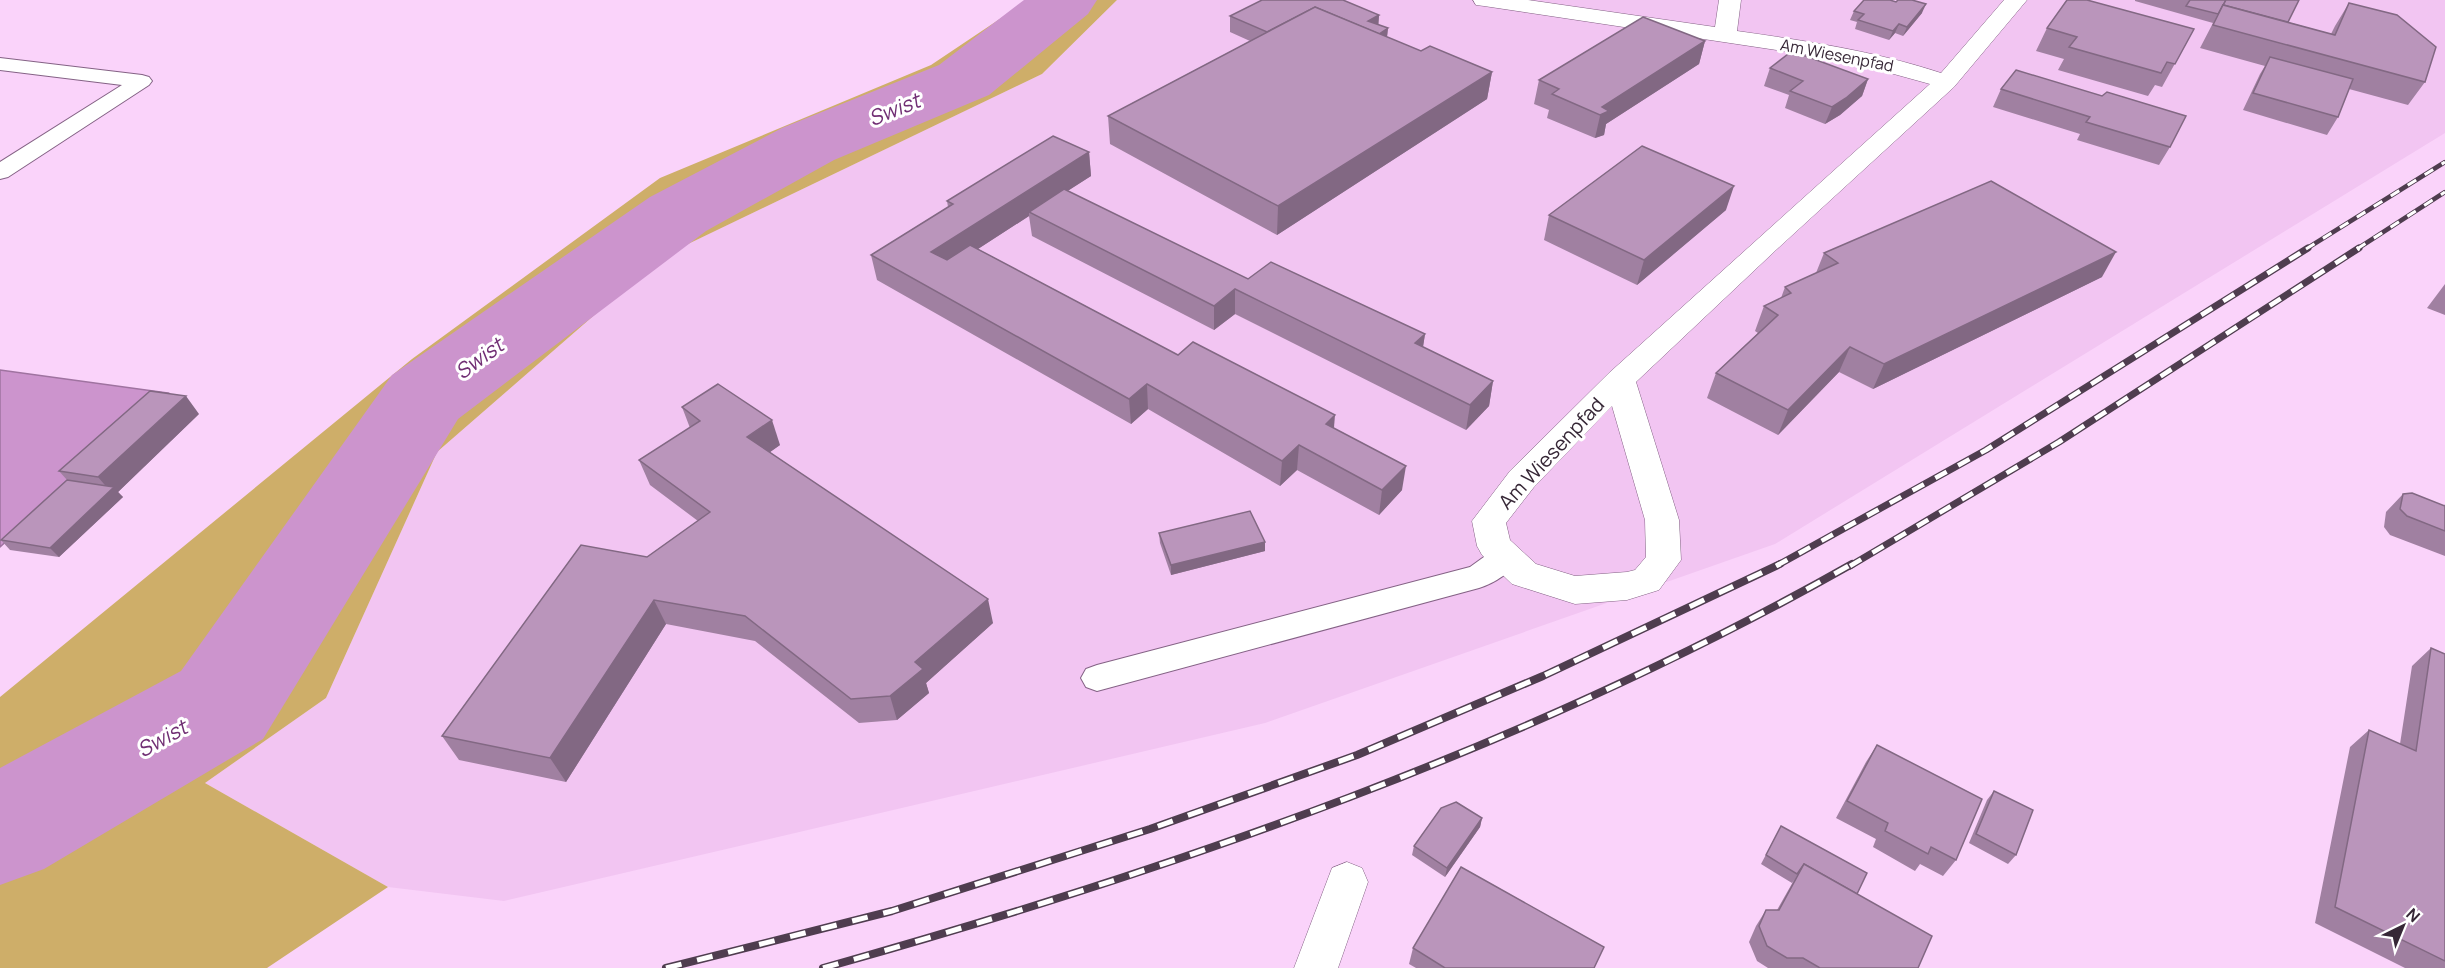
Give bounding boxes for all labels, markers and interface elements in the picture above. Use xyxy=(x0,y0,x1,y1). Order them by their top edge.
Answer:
street label: Am Wiesenpfad xyxy=(1778,33,1896,77)
water label: Swist xyxy=(864,85,926,132)
water label: Swist xyxy=(449,329,511,385)
street label: Am Wiesenpfad xyxy=(1492,391,1610,515)
water label: Swist xyxy=(132,712,194,763)
north arrow xyxy=(2373,896,2433,956)
text: N xyxy=(2402,903,2425,927)

